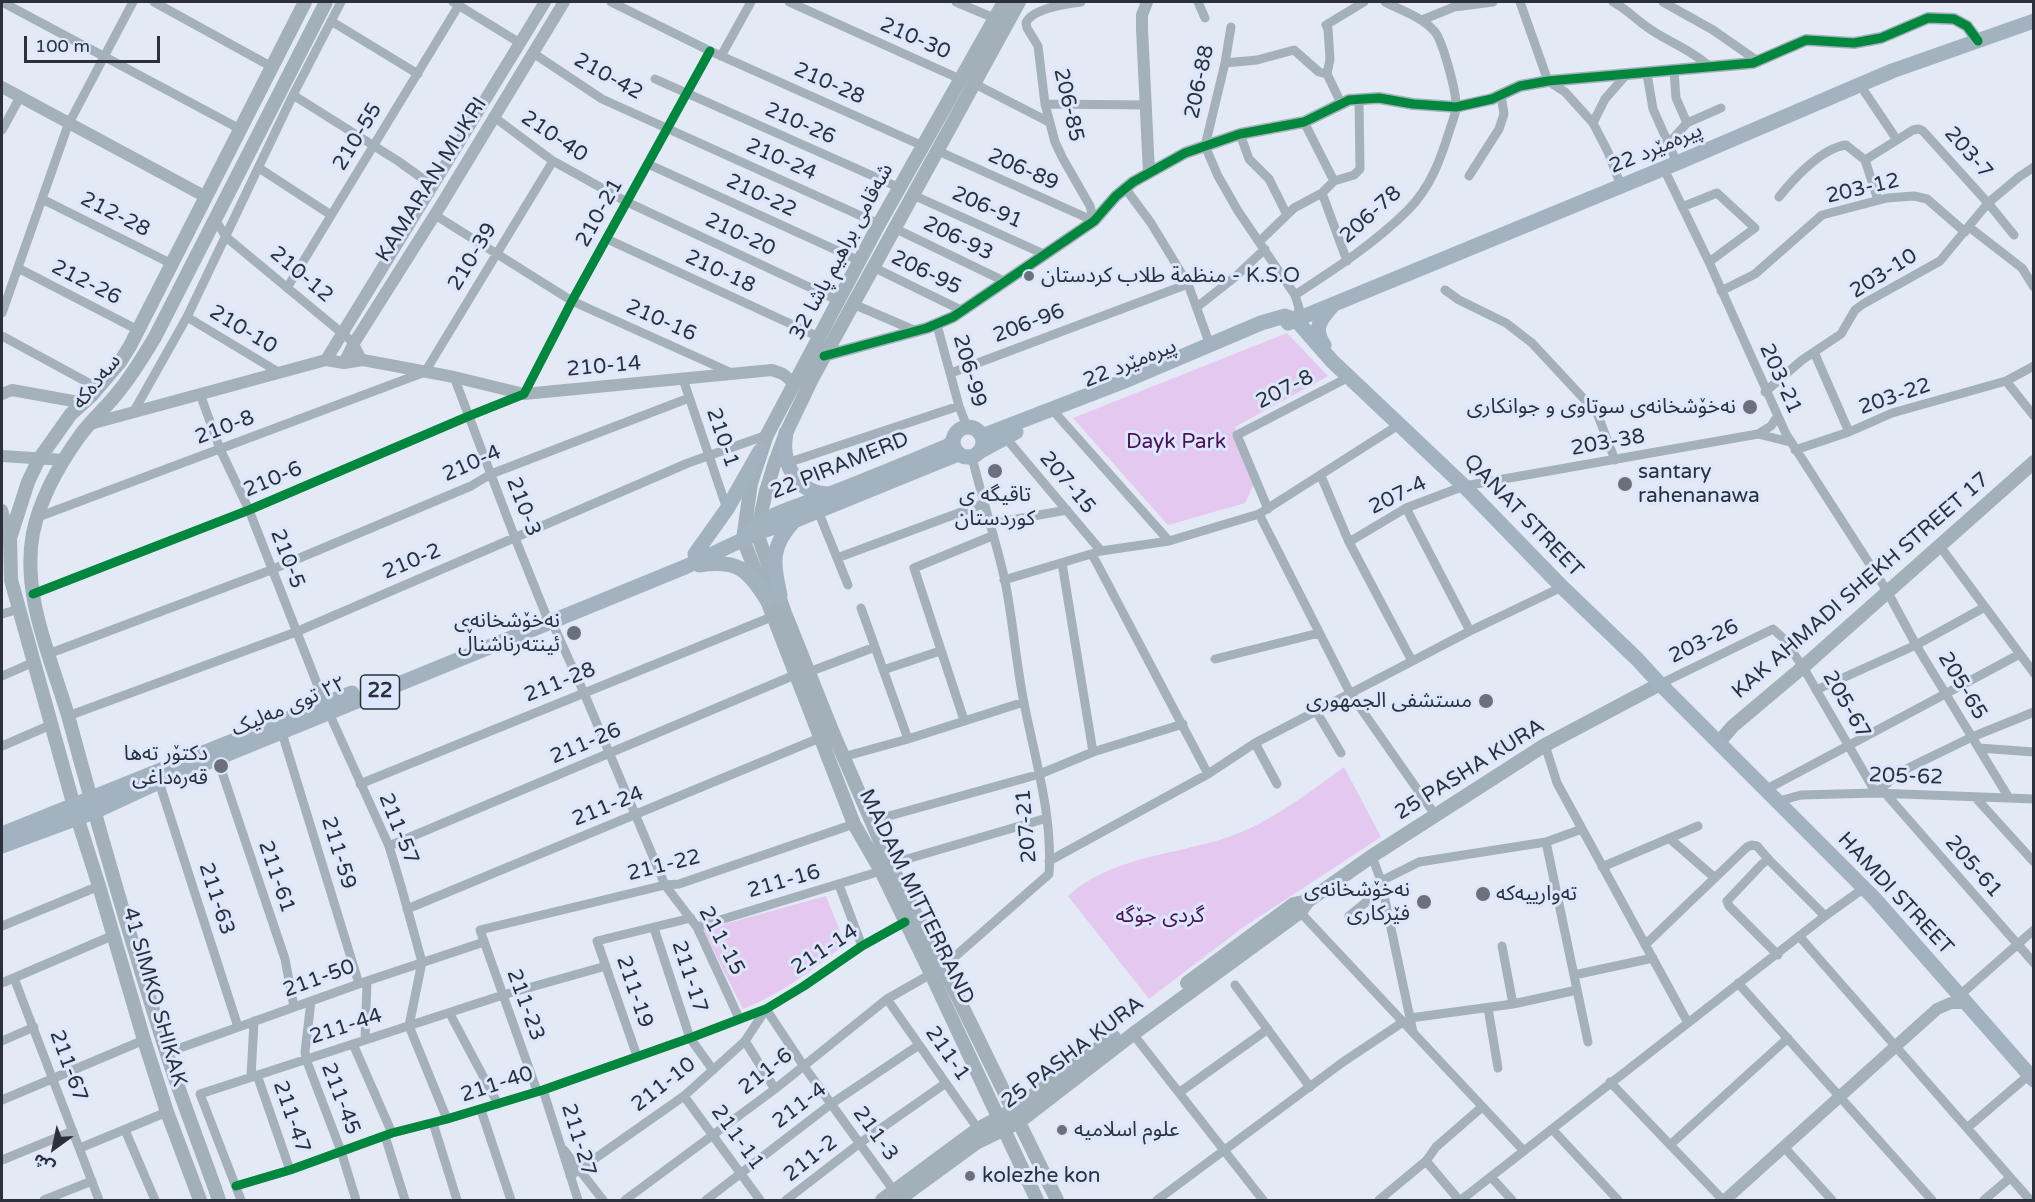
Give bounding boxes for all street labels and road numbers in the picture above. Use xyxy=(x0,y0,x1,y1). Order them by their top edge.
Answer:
street label: 210-30 xyxy=(876,12,954,66)
street label: 206-88 xyxy=(1180,43,1220,121)
street label: 210-42 xyxy=(569,48,647,106)
street label: 210-28 xyxy=(790,57,868,111)
street label: 206-85 xyxy=(1047,66,1089,144)
street label: KAMARAN MUKRI xyxy=(371,93,493,267)
street label: 210-26 xyxy=(761,97,839,151)
street label: 210-55 xyxy=(328,99,388,175)
street label: 210-40 xyxy=(516,106,592,168)
street label: 22 پیرەمێرد xyxy=(1606,118,1706,180)
street label: 203-7 xyxy=(1939,122,1997,184)
street label: 210-24 xyxy=(742,133,820,187)
street label: 206-89 xyxy=(984,143,1062,197)
street label: شەقامی براهیم پاشا 32 xyxy=(785,159,899,345)
street label: 203-12 xyxy=(1824,168,1902,210)
street label: 210-22 xyxy=(722,169,800,223)
street label: 210-21 xyxy=(571,174,629,252)
street label: 206-91 xyxy=(948,181,1026,235)
street label: 206-78 xyxy=(1335,181,1407,249)
street label: 212-28 xyxy=(76,187,154,243)
street label: 210-20 xyxy=(701,208,779,262)
street label: 206-93 xyxy=(919,211,997,267)
street label: 210-39 xyxy=(443,219,503,295)
street label: 210-12 xyxy=(264,241,338,309)
street label: 203-10 xyxy=(1846,244,1922,304)
street label: 210-18 xyxy=(681,245,759,299)
street label: 206-95 xyxy=(887,245,965,301)
street label: 212-26 xyxy=(47,255,125,311)
street label: 210-16 xyxy=(622,294,700,348)
street label: 206-96 xyxy=(990,299,1068,349)
street label: 210-10 xyxy=(205,300,281,360)
street label: 206-99 xyxy=(947,332,991,410)
street label: 22 پیرەمێرد xyxy=(1080,334,1180,394)
street label: 203-21 xyxy=(1753,340,1807,418)
street label: سەدەکە xyxy=(67,349,127,415)
street label: 210-14 xyxy=(566,351,642,383)
street label: 207-8 xyxy=(1252,365,1318,415)
street label: 203-22 xyxy=(1856,373,1934,421)
street label: 210-8 xyxy=(192,405,258,451)
street label: 210-1 xyxy=(700,405,744,471)
street label: 203-38 xyxy=(1569,424,1647,462)
street label: 22 PIRAMERD xyxy=(767,427,913,505)
street label: 210-4 xyxy=(439,440,505,488)
street label: 207-15 xyxy=(1034,447,1100,519)
street label: QANAT STREET xyxy=(1458,449,1588,583)
street label: 210-6 xyxy=(240,456,306,504)
street label: KAK AHMADI SHEKH STREET 17 xyxy=(1727,467,1995,705)
street label: 207-4 xyxy=(1365,471,1431,521)
street label: 210-3 xyxy=(500,474,546,540)
street label: 210-5 xyxy=(264,526,310,592)
street label: 210-2 xyxy=(379,538,445,586)
street label: 203-26 xyxy=(1665,614,1743,670)
street label: 205-65 xyxy=(1932,648,1992,724)
street label: 211-28 xyxy=(521,657,599,709)
street label: 205-67 xyxy=(1816,666,1876,744)
street label: ٢٢ توی مەلیک xyxy=(228,672,350,742)
road number: 22 xyxy=(360,675,400,709)
street label: 25 PASHA KURA xyxy=(1391,714,1549,826)
street label: 211-26 xyxy=(547,718,625,770)
street label: 205-62 xyxy=(1868,763,1944,791)
street label: 211-24 xyxy=(569,781,647,833)
street label: MADAM MITTERRAND xyxy=(853,785,979,1009)
street label: 207-21 xyxy=(1011,788,1043,864)
street label: 211-57 xyxy=(372,790,424,868)
street label: 211-59 xyxy=(315,814,361,892)
street label: HAMDI STREET xyxy=(1832,827,1958,961)
street label: 205-61 xyxy=(1939,831,2007,903)
street label: 211-61 xyxy=(252,838,300,916)
street label: 211-22 xyxy=(625,845,703,887)
street label: 211-63 xyxy=(193,860,239,938)
street label: 211-16 xyxy=(745,860,823,904)
street label: 211-15 xyxy=(692,902,750,980)
street label: 41 SIMKO SHIKAK xyxy=(116,905,192,1089)
street label: 211-14 xyxy=(787,919,863,981)
street label: 211-17 xyxy=(666,938,712,1016)
street label: 211-19 xyxy=(610,953,658,1031)
street label: 211-50 xyxy=(280,954,358,1004)
street label: 211-23 xyxy=(500,966,550,1044)
street label: 25 PASHA KURA xyxy=(997,991,1149,1115)
street label: 211-44 xyxy=(307,1003,385,1051)
street label: 211-1 xyxy=(919,1022,975,1086)
street label: 211-67 xyxy=(43,1027,93,1105)
street label: 211-6 xyxy=(734,1043,798,1101)
street label: 211-10 xyxy=(627,1052,701,1118)
street label: 211-45 xyxy=(315,1060,365,1138)
street label: 211-40 xyxy=(458,1061,536,1109)
street label: 211-4 xyxy=(768,1077,832,1135)
street label: 211-47 xyxy=(267,1078,315,1156)
street label: 211-11 xyxy=(705,1100,769,1176)
street label: 211-27 xyxy=(555,1101,601,1179)
street label: 211-3 xyxy=(847,1102,903,1166)
street label: 211-2 xyxy=(779,1130,843,1188)

